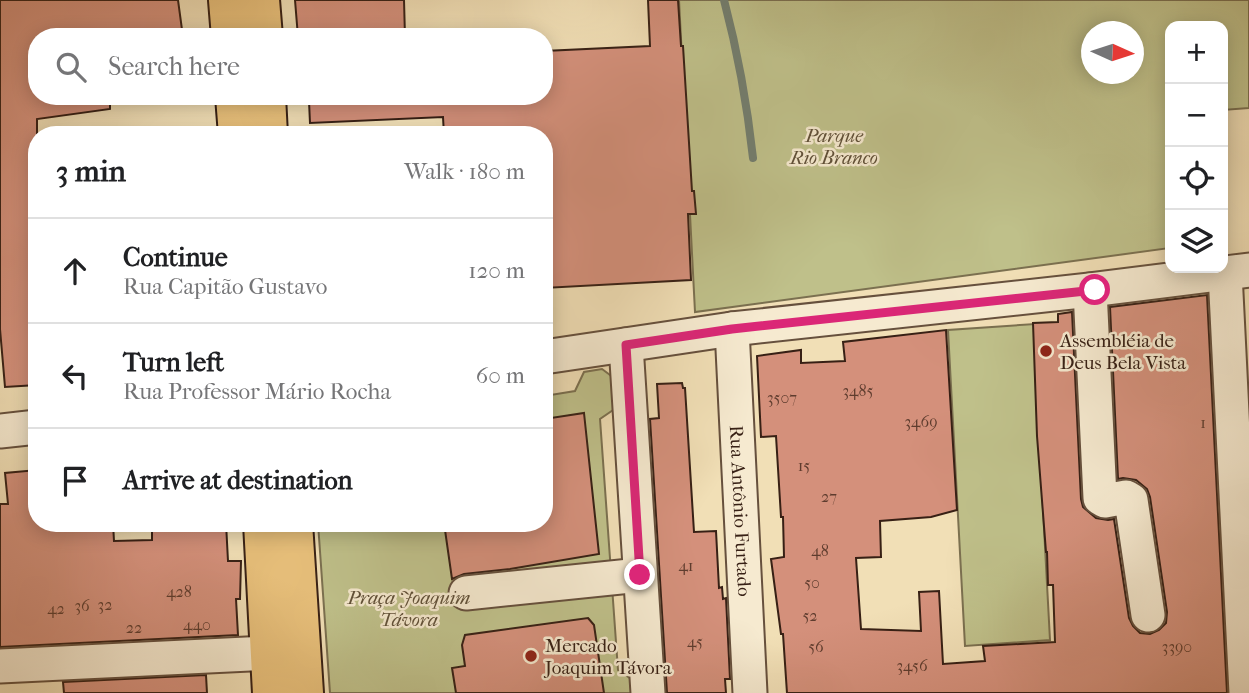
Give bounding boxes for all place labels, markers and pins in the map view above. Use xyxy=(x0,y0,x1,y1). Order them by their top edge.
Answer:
place label: Assembléia de Deus Bela Vista xyxy=(1059,330,1186,374)
marker: Assembléia de Deus Bela Vista xyxy=(1038,343,1054,359)
place label: Mercado Joaquim Távora xyxy=(543,635,672,679)
marker: Mercado Joaquim Távora xyxy=(523,648,539,664)

